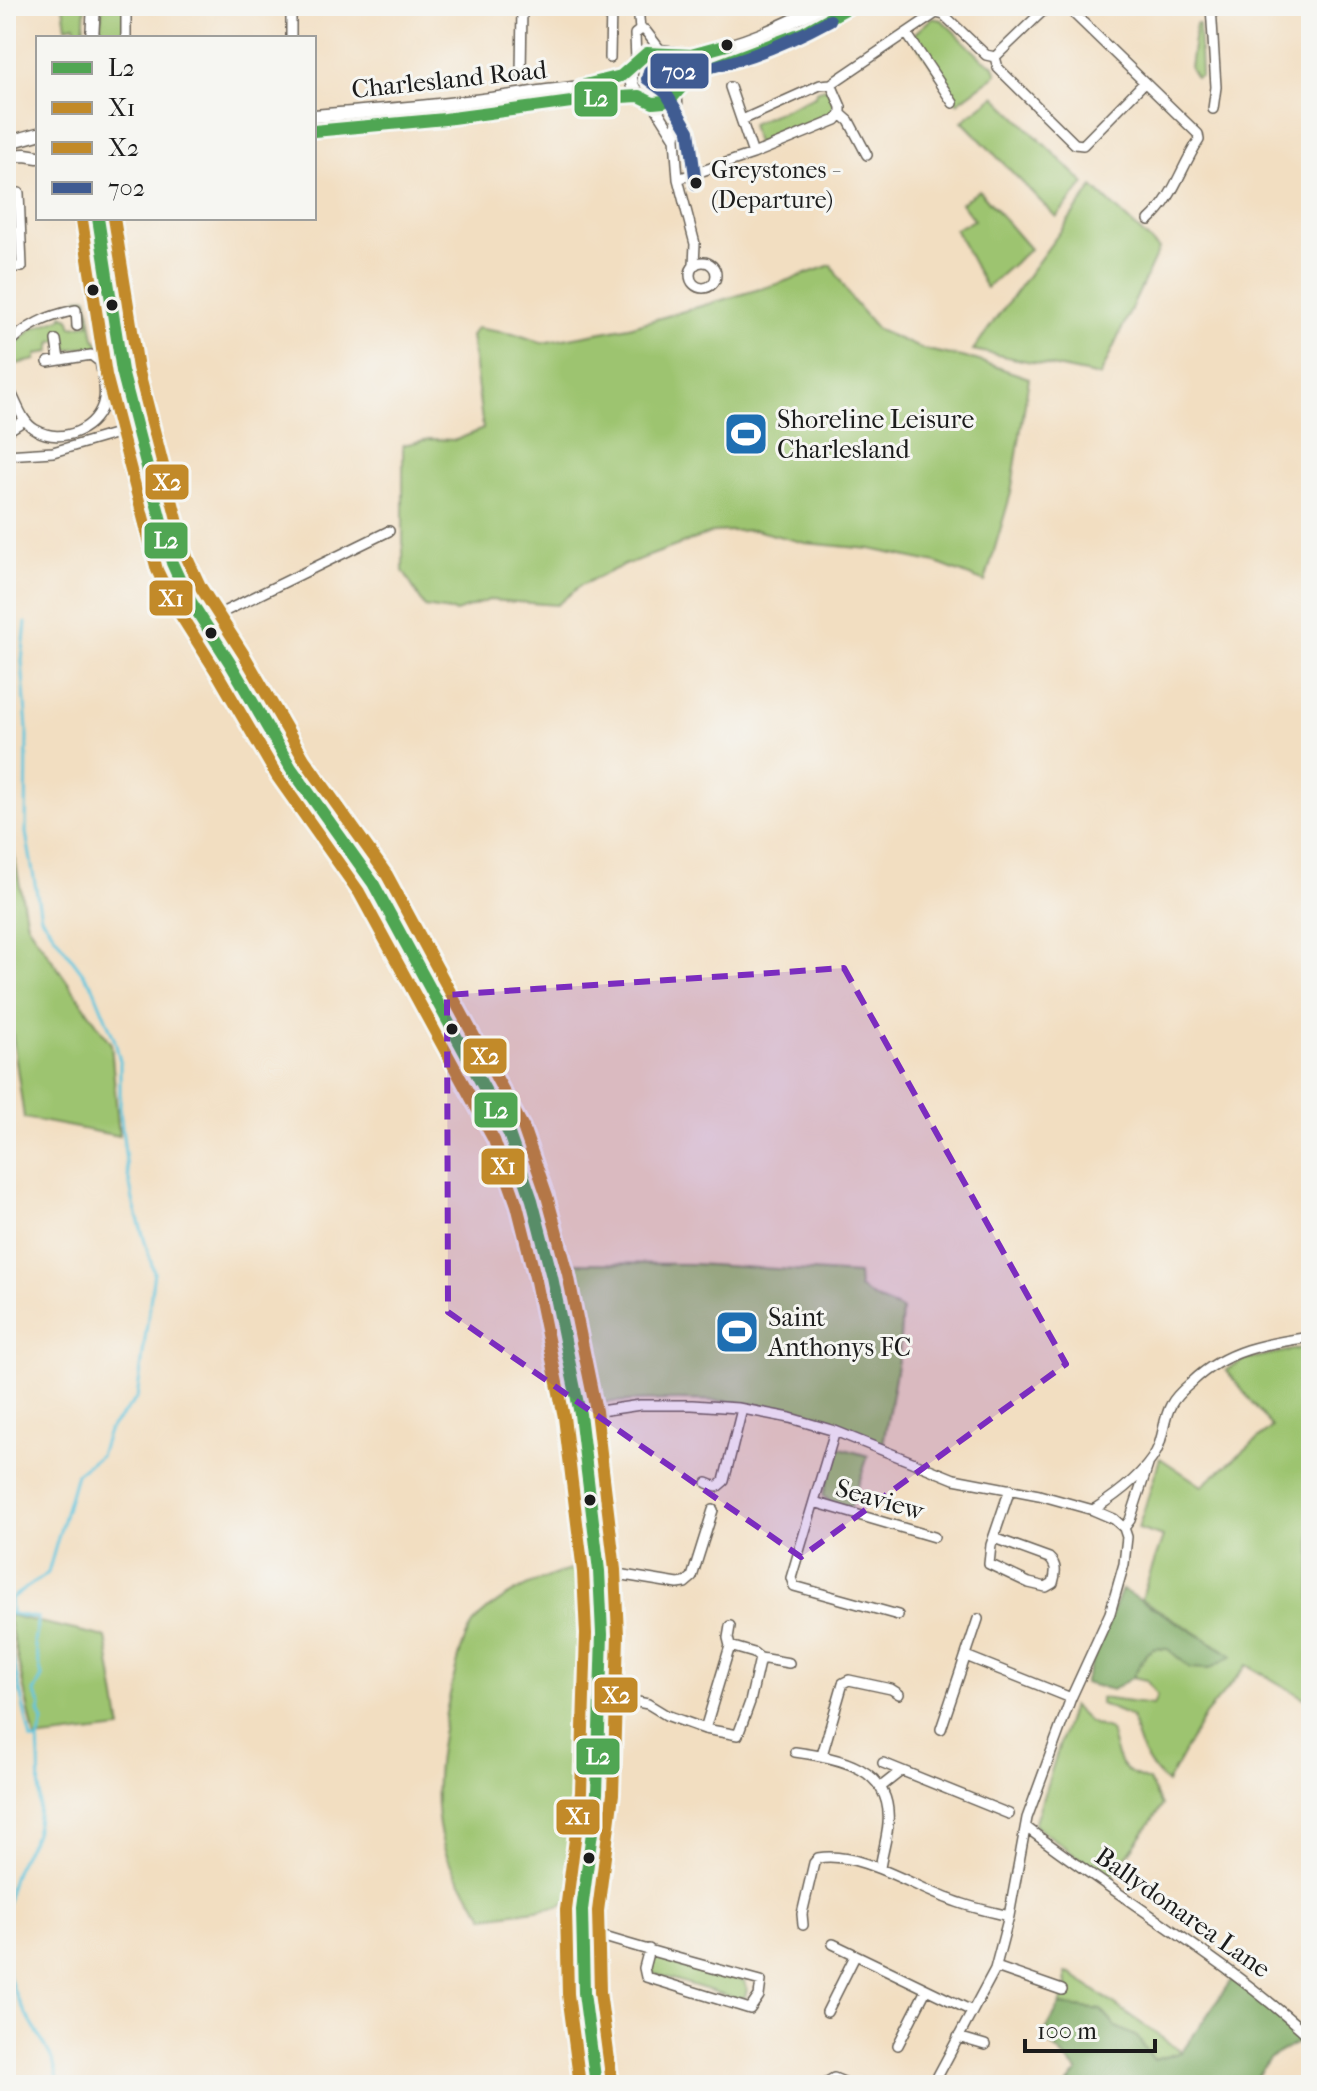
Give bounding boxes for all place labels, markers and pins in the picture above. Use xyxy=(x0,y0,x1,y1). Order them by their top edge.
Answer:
unlabelled marker xyxy=(719,37,735,53)
place label: Greystones - (Departure) xyxy=(711,156,840,214)
marker: Greystones - (Departure) xyxy=(688,175,704,191)
unlabelled marker xyxy=(85,282,101,298)
unlabelled marker xyxy=(104,297,120,313)
place label: Shoreline Leisure Charlesland xyxy=(777,404,974,465)
sports icon: Shoreline Leisure Charlesland xyxy=(722,410,770,458)
unlabelled marker xyxy=(203,625,219,641)
unlabelled marker xyxy=(444,1021,460,1037)
place label: Saint Anthonys FC xyxy=(767,1302,911,1363)
sports icon: Saint Anthonys FC xyxy=(713,1308,761,1356)
unlabelled marker xyxy=(582,1492,598,1508)
unlabelled marker xyxy=(581,1850,597,1866)

